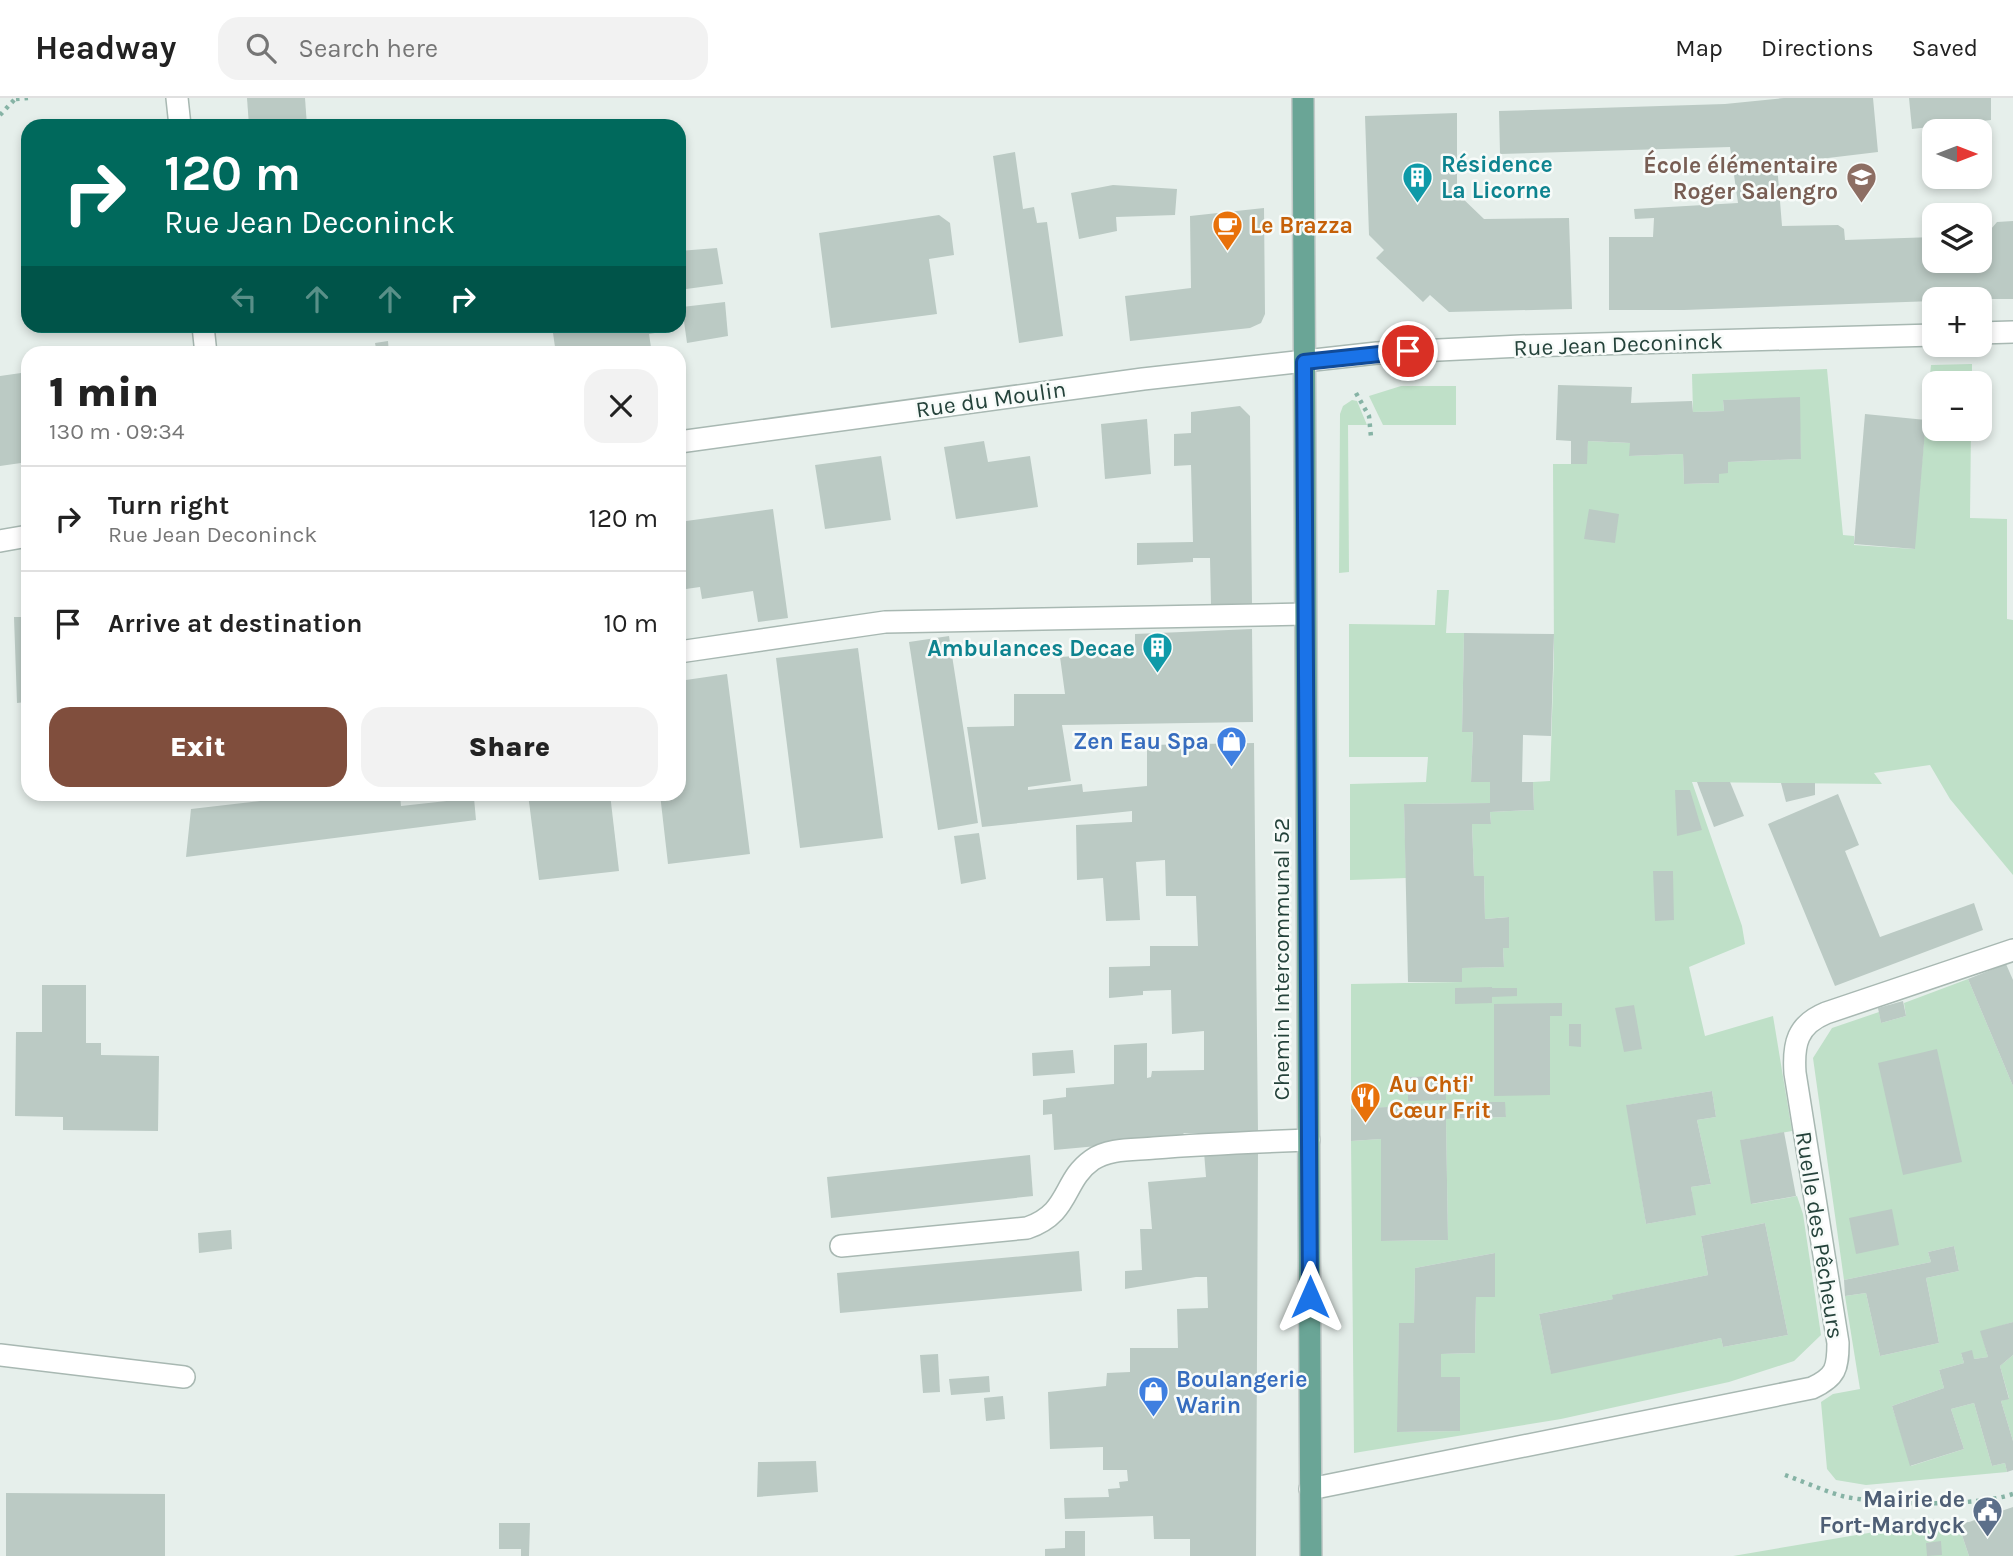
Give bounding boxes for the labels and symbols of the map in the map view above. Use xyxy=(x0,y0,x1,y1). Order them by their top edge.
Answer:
north arrow xyxy=(1922,119,1992,189)
place label: École élémentaire Roger Salengro xyxy=(1643,149,1838,205)
place label: Résidence La Licorne xyxy=(1441,151,1553,204)
building icon: Résidence La Licorne xyxy=(1401,160,1435,204)
school or university icon: École élémentaire Roger Salengro xyxy=(1844,161,1878,205)
cafe icon: Le Brazza xyxy=(1210,208,1244,252)
place label: Le Brazza xyxy=(1250,212,1353,239)
pin xyxy=(1378,321,1438,381)
street label: Rue Jean Deconinck xyxy=(1513,327,1723,362)
street label: Rue du Moulin xyxy=(914,376,1068,423)
building icon: Ambulances Decae xyxy=(1141,631,1175,675)
place label: Ambulances Decae xyxy=(927,635,1135,662)
shop icon: Zen Eau Spa xyxy=(1215,724,1249,768)
place label: Zen Eau Spa xyxy=(1073,728,1209,755)
street label: Chemin Intercommunal 52 xyxy=(1268,818,1295,1100)
place label: Au Chti' Cœur Frit xyxy=(1389,1071,1491,1124)
restaurant icon: Au Chti' Cœur Frit xyxy=(1349,1080,1383,1124)
street label: Ruelle des Pêcheurs xyxy=(1790,1130,1849,1341)
position arrow xyxy=(1273,1260,1347,1334)
place label: Boulangerie Warin xyxy=(1176,1366,1307,1419)
shop icon: Boulangerie Warin xyxy=(1136,1375,1170,1419)
place label: Mairie de Fort-Mardyck xyxy=(1819,1486,1965,1539)
public building icon: Mairie de Fort-Mardyck xyxy=(1971,1495,2005,1539)

